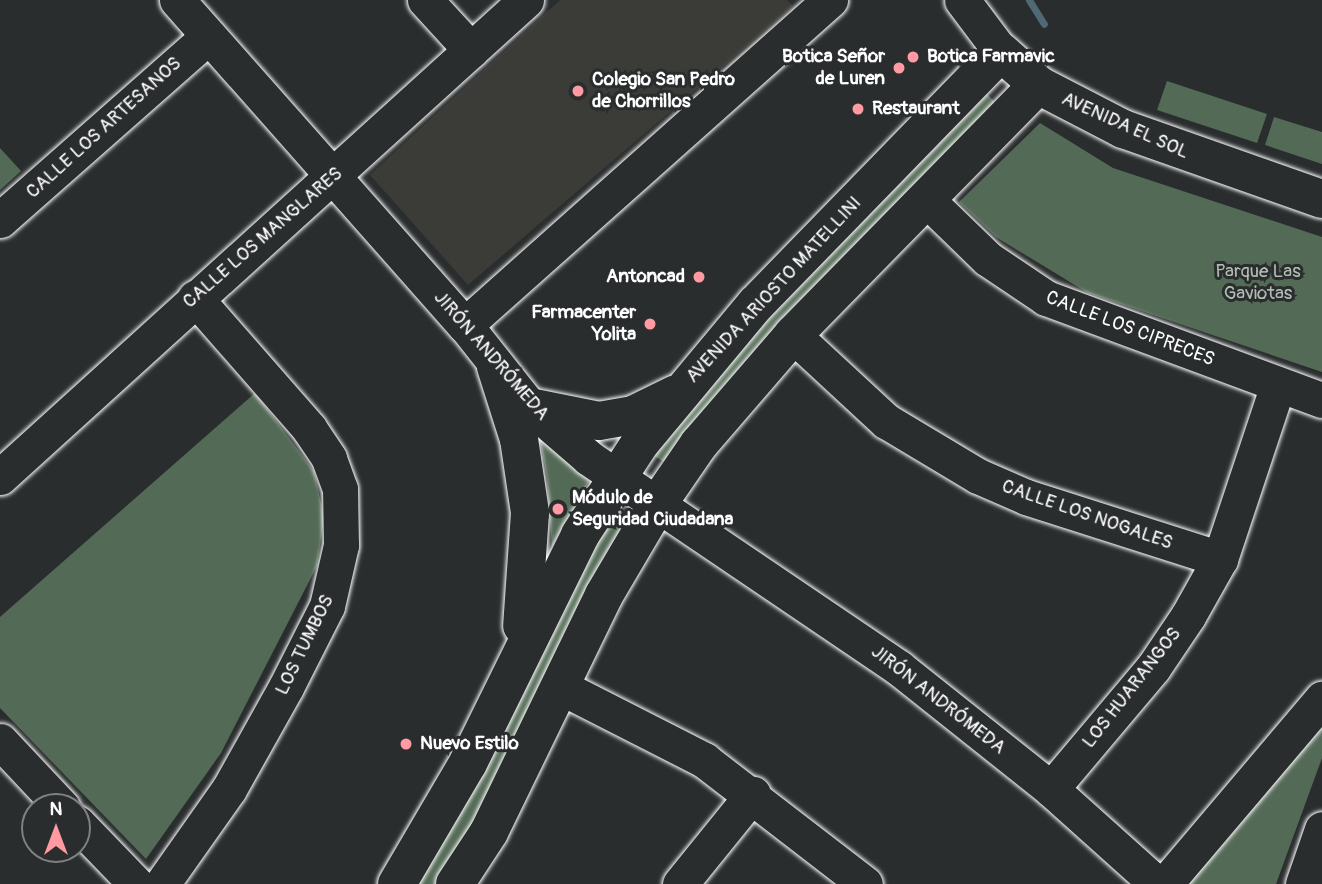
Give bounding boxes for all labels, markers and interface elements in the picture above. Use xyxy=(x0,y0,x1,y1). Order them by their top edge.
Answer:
place label: Botica Señor de Luren xyxy=(782,46,885,90)
place label: Botica Farmavic xyxy=(927,46,1055,68)
marker: Botica Farmavic xyxy=(905,49,921,65)
street label: CALLE LOS ARTESANOS xyxy=(22,52,186,204)
marker: Botica Señor de Luren xyxy=(891,60,907,76)
place label: Colegio San Pedro de Chorrillos xyxy=(592,69,735,113)
marker: Colegio San Pedro de Chorrillos xyxy=(570,83,586,99)
street label: AVENIDA EL SOL xyxy=(1058,88,1192,164)
place label: Restaurant xyxy=(872,98,960,120)
marker: Restaurant xyxy=(850,101,866,117)
street label: CALLE LOS MANGLARES xyxy=(179,163,347,313)
street label: AVENIDA ARIOSTO MATELLINI xyxy=(682,192,866,388)
park label: Parque Las Gaviotas xyxy=(1215,261,1301,305)
place label: Antoncad xyxy=(606,266,685,288)
marker: Antoncad xyxy=(691,269,707,285)
street label: CALLE LOS CIPRECES xyxy=(1043,286,1217,372)
street label: JIRÓN ANDRÓMEDA xyxy=(429,287,553,425)
place label: Farmacenter Yolita xyxy=(531,302,636,346)
marker: Farmacenter Yolita xyxy=(642,316,658,332)
street label: CALLE LOS NOGALES xyxy=(999,475,1175,555)
place label: Módulo de Seguridad Ciudadana xyxy=(572,487,733,531)
marker: Módulo de Seguridad Ciudadana xyxy=(550,501,566,517)
street label: LOS TUMBOS xyxy=(271,591,339,699)
street label: LOS HUARANGOS xyxy=(1078,623,1186,753)
street label: JIRÓN ANDRÓMEDA xyxy=(866,641,1010,759)
place label: Nuevo Estilo xyxy=(420,733,519,755)
marker: Nuevo Estilo xyxy=(398,736,414,752)
north arrow xyxy=(21,793,91,863)
text: N xyxy=(50,797,62,821)

